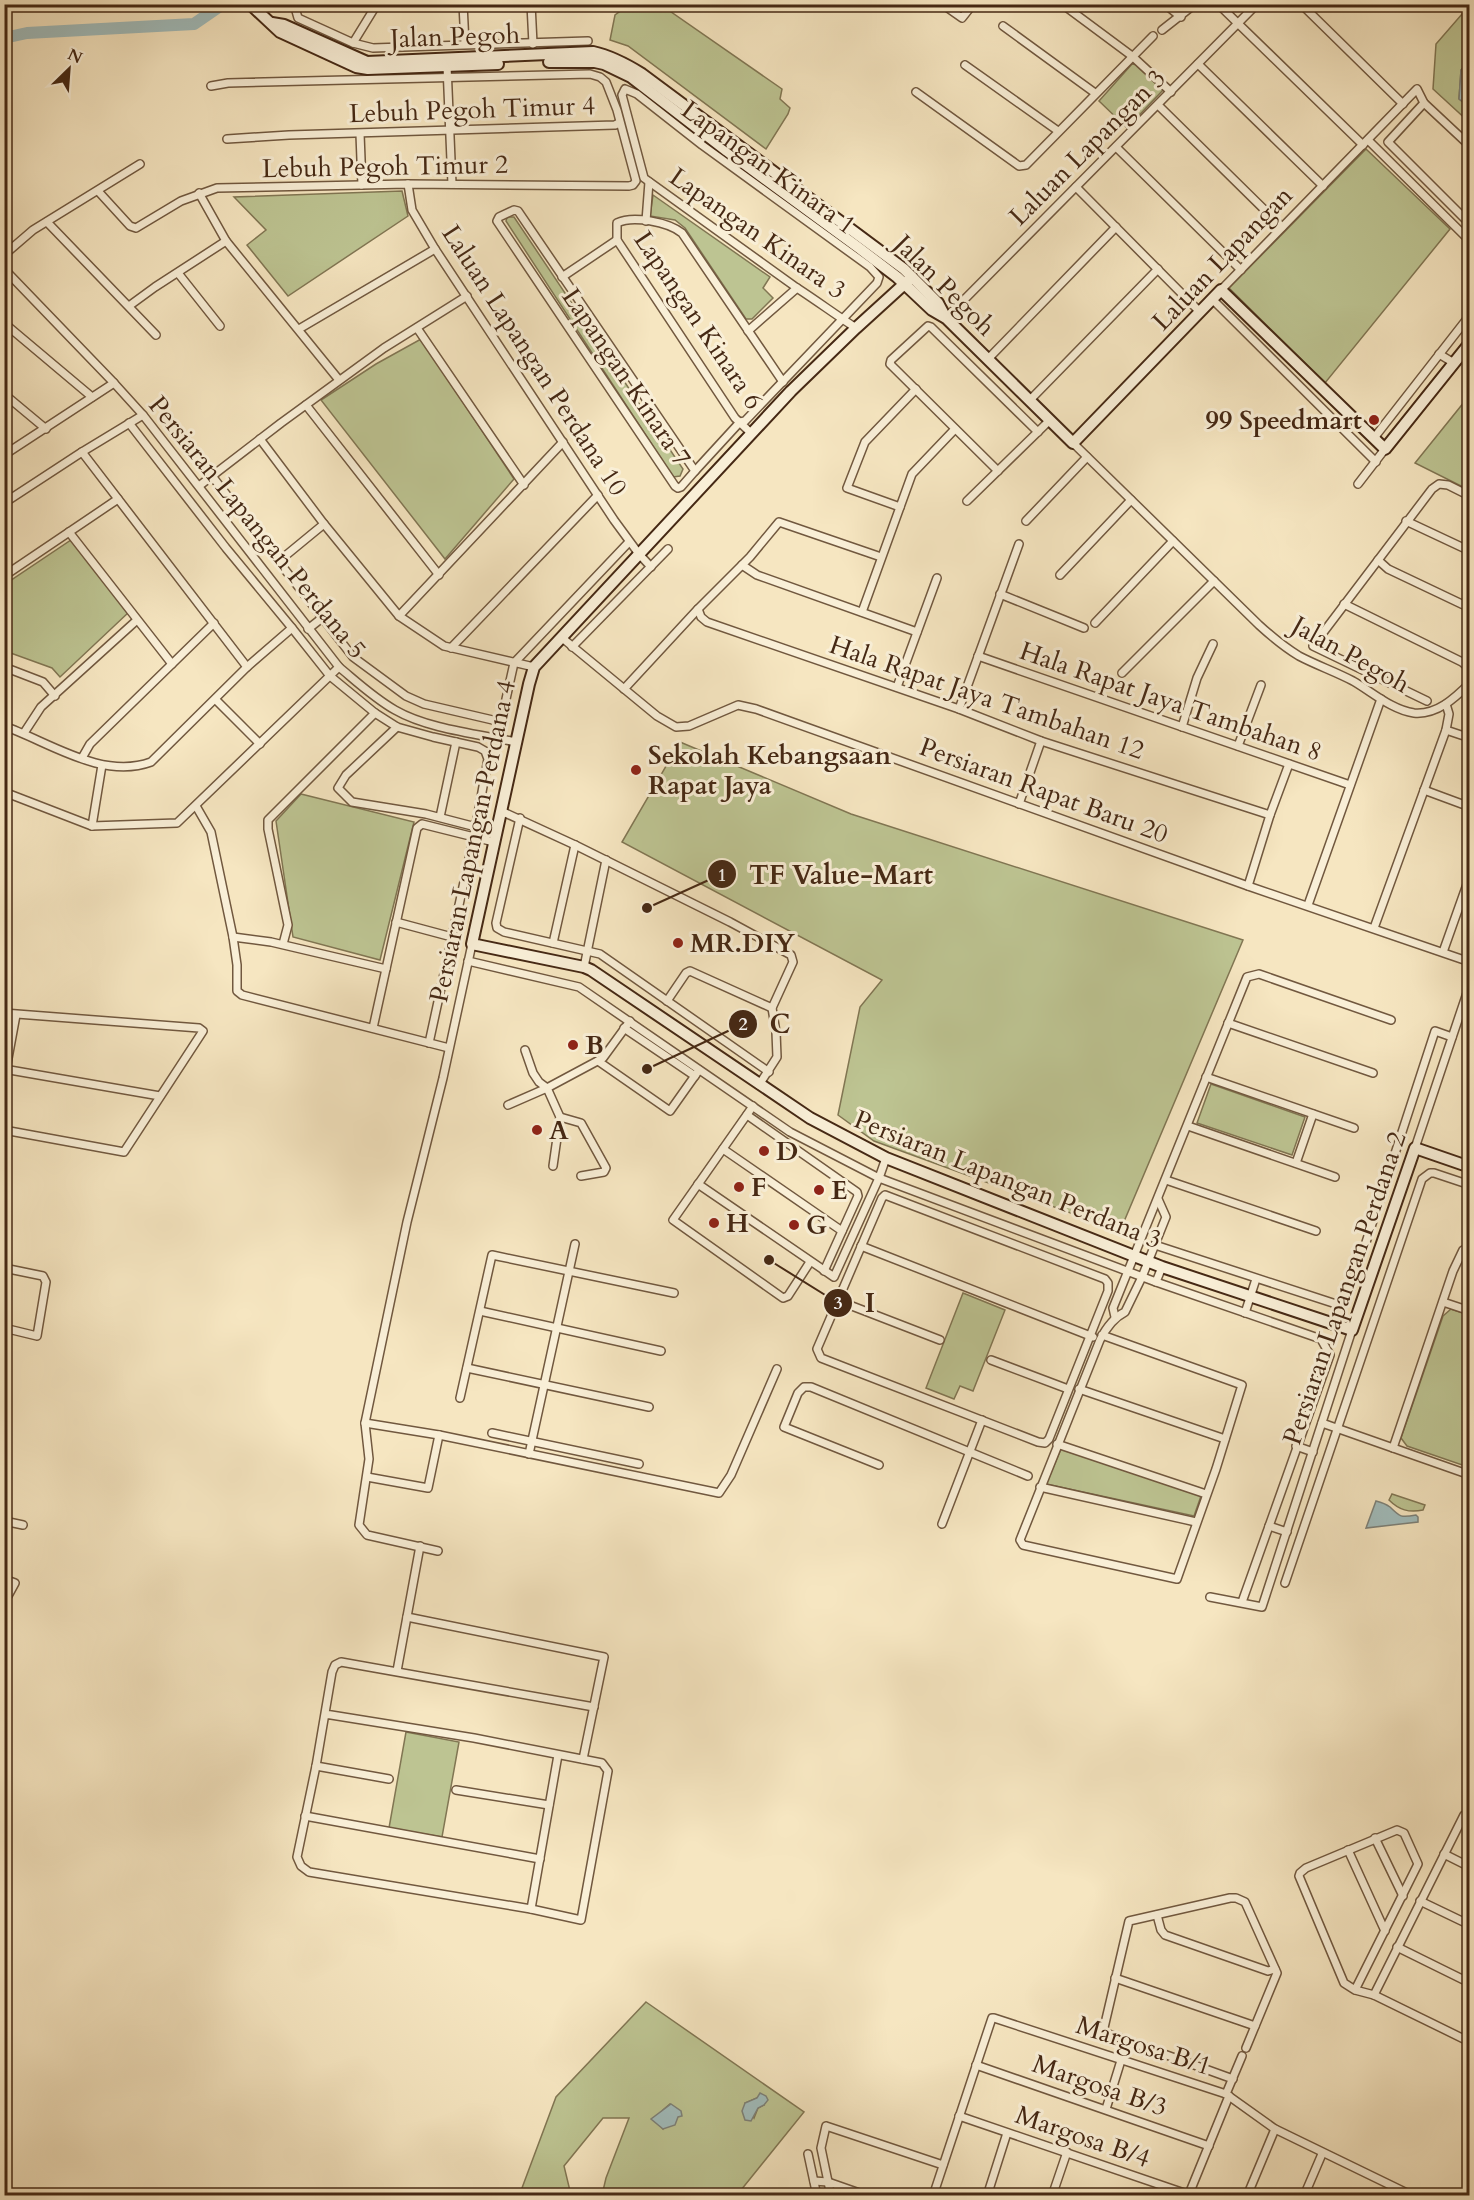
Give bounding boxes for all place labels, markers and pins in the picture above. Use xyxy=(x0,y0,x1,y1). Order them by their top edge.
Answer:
place label: 99 Speedmart xyxy=(1206,403,1362,438)
marker: 99 Speedmart xyxy=(1367,413,1381,427)
place label: Sekolah Kebangsaan Rapat Jaya xyxy=(648,738,891,803)
marker: Sekolah Kebangsaan Rapat Jaya xyxy=(629,763,643,777)
callout: TF Value-Mart xyxy=(707,852,945,897)
place label: MR.DIY xyxy=(690,926,795,961)
marker: MR.DIY xyxy=(671,936,685,950)
callout: C xyxy=(728,1001,802,1046)
place label: B xyxy=(585,1028,604,1063)
marker: B xyxy=(566,1038,580,1052)
place label: A xyxy=(549,1113,569,1148)
marker: A xyxy=(530,1123,544,1137)
place label: D xyxy=(776,1134,798,1169)
marker: D xyxy=(757,1144,771,1158)
place label: F xyxy=(751,1170,766,1205)
place label: E xyxy=(831,1173,848,1208)
marker: F xyxy=(732,1180,746,1194)
marker: E xyxy=(812,1183,826,1197)
place label: H xyxy=(726,1206,749,1241)
place label: G xyxy=(806,1208,827,1243)
marker: H xyxy=(707,1216,721,1230)
marker: G xyxy=(787,1218,801,1232)
callout: I xyxy=(823,1281,887,1326)

